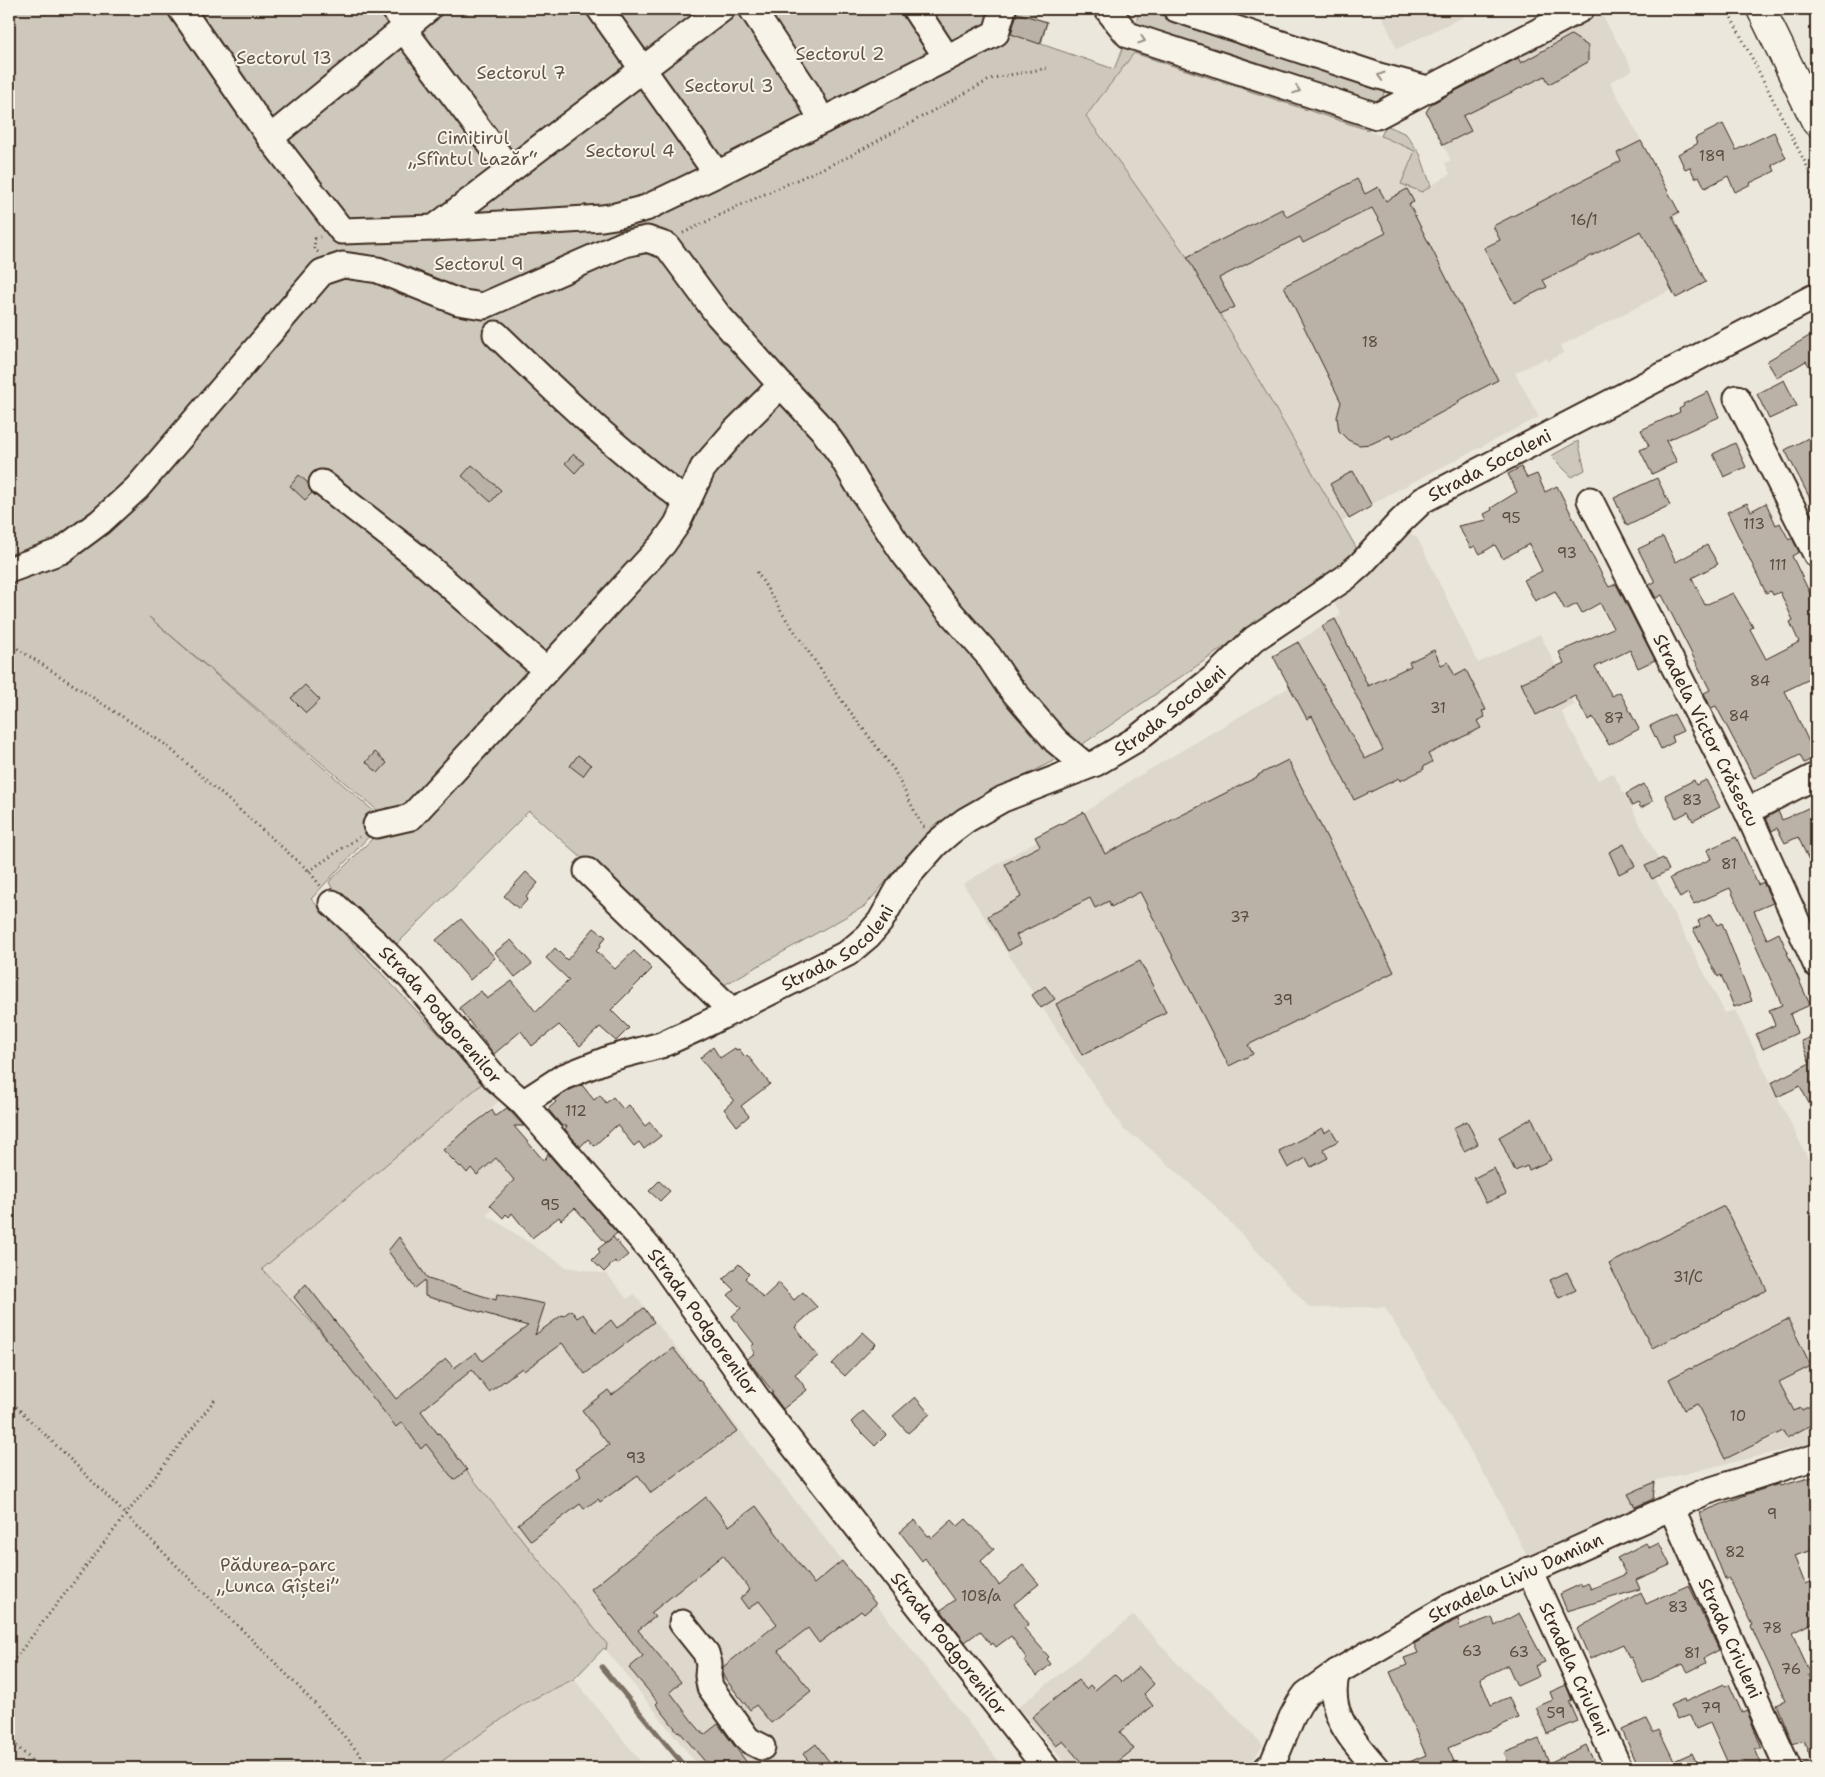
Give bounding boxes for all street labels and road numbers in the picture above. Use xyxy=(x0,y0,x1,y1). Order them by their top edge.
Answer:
street label: Strada Socoleni xyxy=(1424,423,1556,507)
street label: Stradela Victor Crăsescu xyxy=(1648,630,1765,831)
street label: Strada Socoleni xyxy=(1109,660,1232,762)
street label: Strada Socoleni xyxy=(777,900,899,997)
street label: Strada Podgorenilor xyxy=(374,941,507,1089)
street label: Strada Podgorenilor xyxy=(642,1243,764,1401)
street label: Stradela Liviu Damian xyxy=(1423,1527,1607,1629)
street label: Strada Podgorenilor xyxy=(885,1567,1013,1721)
street label: Strada Criuleni xyxy=(1692,1574,1767,1703)
street label: Stradela Criuleni xyxy=(1533,1598,1615,1740)

